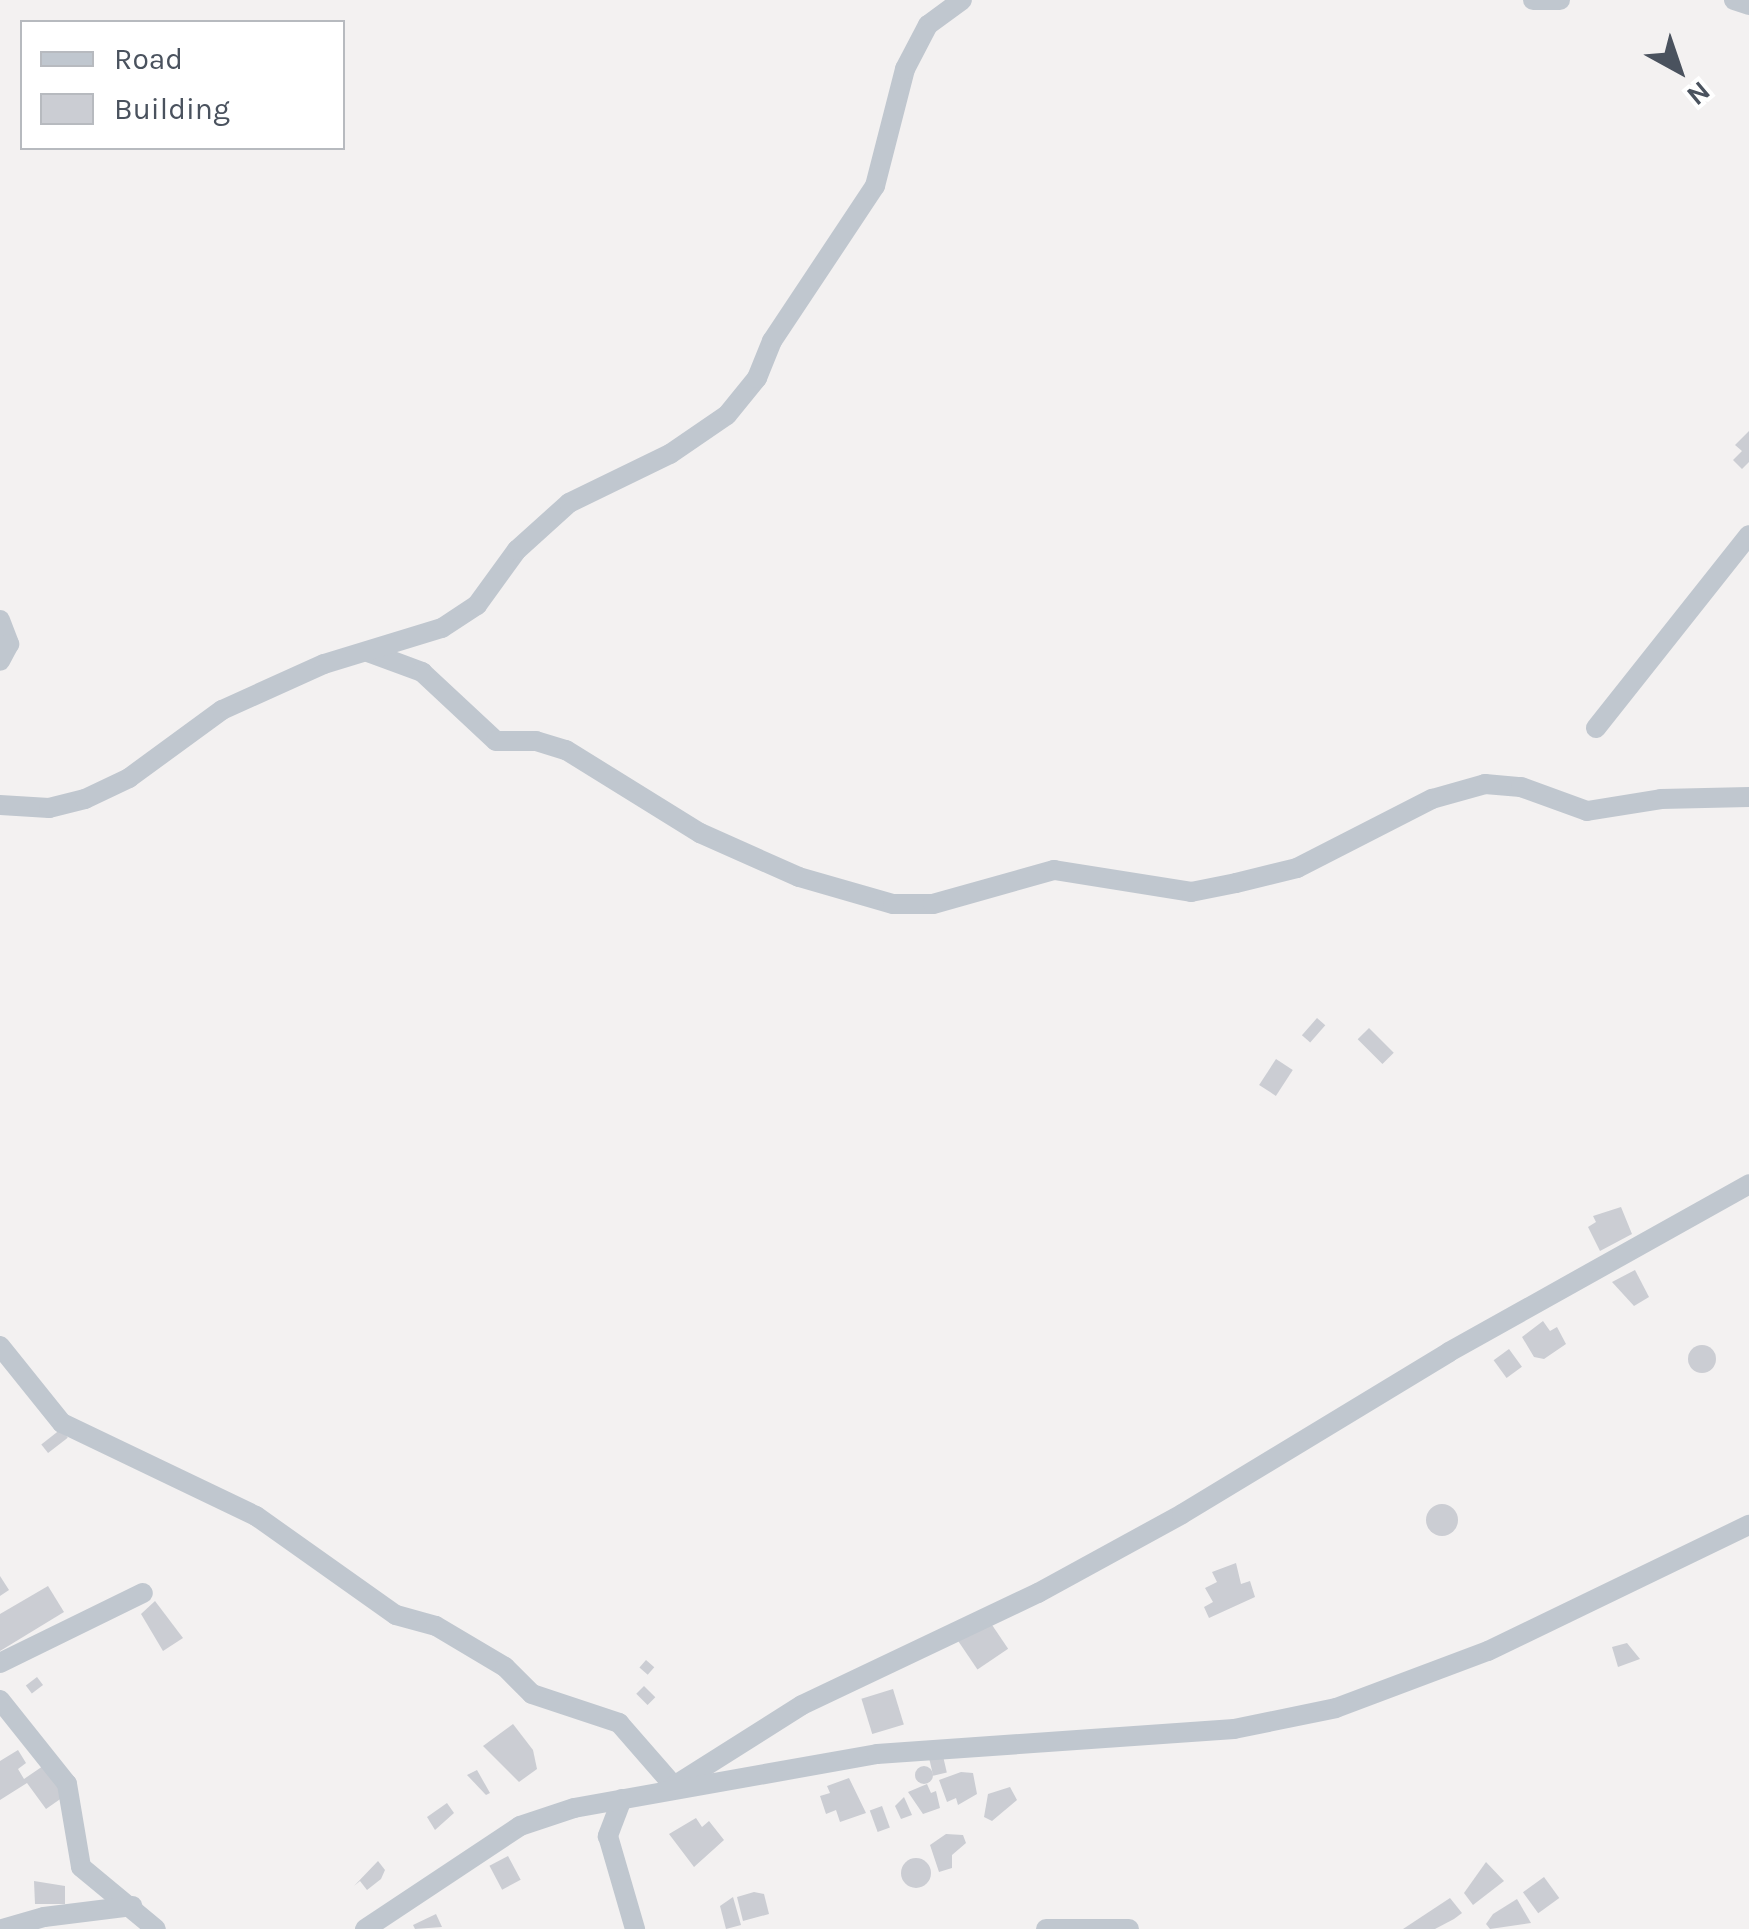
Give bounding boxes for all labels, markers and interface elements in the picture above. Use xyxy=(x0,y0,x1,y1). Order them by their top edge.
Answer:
legend xyxy=(20,20,345,150)
north arrow xyxy=(1629,20,1729,120)
text: Road xyxy=(114,41,183,77)
text: N xyxy=(1680,74,1717,112)
text: Building xyxy=(114,91,230,127)

